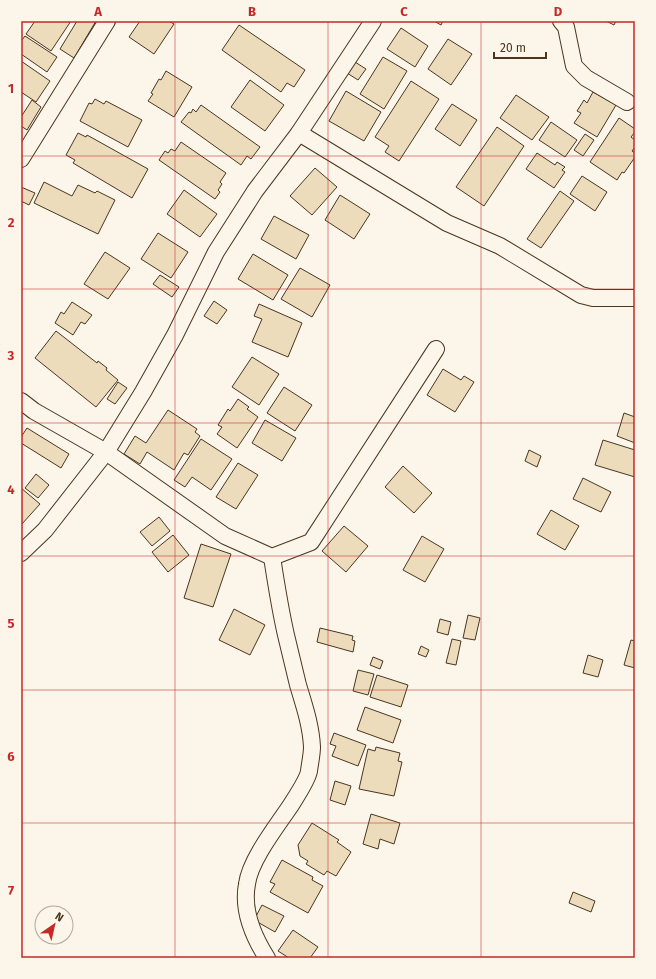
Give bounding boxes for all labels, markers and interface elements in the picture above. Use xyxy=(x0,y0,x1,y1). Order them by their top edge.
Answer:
text: A xyxy=(93,4,102,19)
text: B xyxy=(248,4,256,19)
text: C xyxy=(400,4,408,19)
text: D xyxy=(554,4,563,19)
scale bar xyxy=(494,34,546,60)
text: 20 m xyxy=(500,41,526,55)
text: 1 xyxy=(8,81,14,96)
text: 2 xyxy=(8,215,15,230)
text: 3 xyxy=(7,348,15,363)
text: 4 xyxy=(7,482,15,497)
text: 5 xyxy=(8,616,15,631)
text: 6 xyxy=(7,749,15,764)
text: 7 xyxy=(8,883,14,898)
north arrow xyxy=(34,905,74,945)
text: N xyxy=(53,910,66,925)

